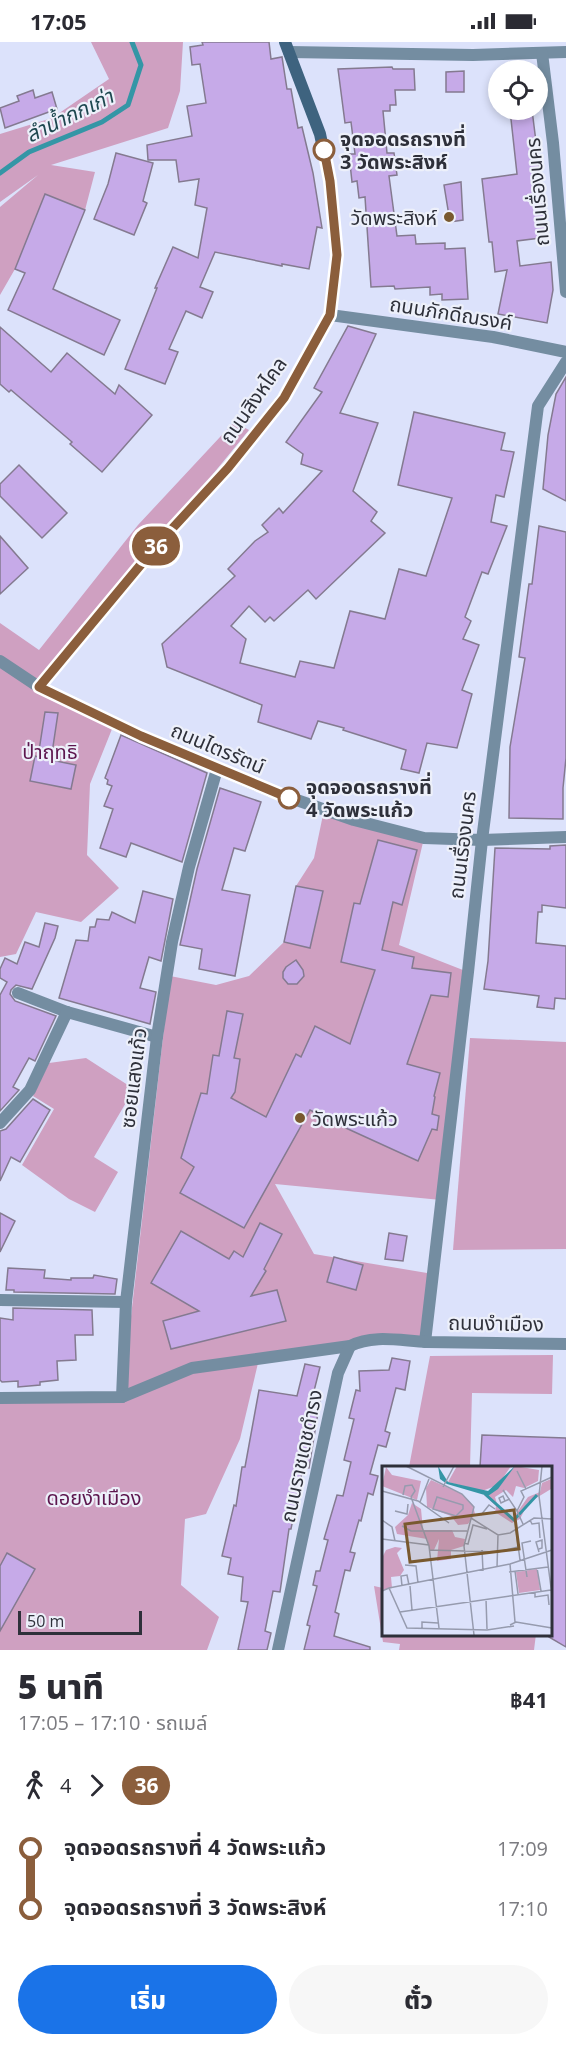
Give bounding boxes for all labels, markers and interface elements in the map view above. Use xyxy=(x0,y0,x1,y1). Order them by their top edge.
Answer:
text: 17:05 xyxy=(30,6,87,36)
map controls xyxy=(488,60,548,120)
button: locate xyxy=(488,60,548,120)
water label: ลำน้ำกกเก่า xyxy=(20,81,119,148)
place label: จุดจอดรถรางที่ 3 วัดพระสิงห์ xyxy=(340,124,466,175)
street label: ถนนเรื่องนคร xyxy=(519,137,555,247)
marker: จุดจอดรถรางที่ 3 วัดพระสิงห์ xyxy=(313,139,335,161)
place label: วัดพระสิงห์ xyxy=(351,204,437,231)
marker: วัดพระสิงห์ xyxy=(442,210,456,224)
street label: ถนนภักดีณรงค์ xyxy=(388,290,514,336)
street label: ถนนสิงหไคล xyxy=(213,351,293,449)
line badge: 36 xyxy=(129,526,183,566)
text: 36 xyxy=(144,532,168,560)
street label: ถนนไตรรัตน์ xyxy=(167,716,269,780)
park label: ป่าฤทธิ xyxy=(22,738,78,765)
place label: จุดจอดรถรางที่ 4 วัดพระแก้ว xyxy=(306,772,432,823)
marker: จุดจอดรถรางที่ 4 วัดพระแก้ว xyxy=(278,787,300,809)
street label: ถนนเรื่องนคร xyxy=(442,789,482,901)
street label: ซอยแสงแก้ว xyxy=(113,1026,153,1130)
place label: วัดพระแก้ว xyxy=(312,1105,398,1132)
marker: วัดพระแก้ว xyxy=(293,1111,307,1125)
street label: ถนนงำเมือง xyxy=(448,1309,544,1337)
street label: ถนนราชเดชดำรง xyxy=(274,1387,328,1525)
inset map xyxy=(382,1466,551,1635)
park label: ดอยงำเมือง xyxy=(47,1484,141,1511)
scale bar xyxy=(18,1608,142,1636)
text: 50 m xyxy=(27,1610,64,1632)
text: 5 นาที xyxy=(18,1664,104,1709)
text: ฿41 xyxy=(510,1684,548,1714)
text: 17:05 – 17:10 · รถเมล์ xyxy=(18,1709,207,1736)
icon: walk xyxy=(18,1769,51,1802)
icon: forward xyxy=(80,1769,113,1802)
text: 36 xyxy=(134,1771,158,1799)
text: 4 xyxy=(60,1772,71,1799)
text: จุดจอดรถรางที่ 4 วัดพระแก้ว xyxy=(64,1831,326,1861)
text: 17:09 xyxy=(497,1835,548,1862)
text: จุดจอดรถรางที่ 3 วัดพระสิงห์ xyxy=(64,1891,326,1921)
text: 17:10 xyxy=(497,1895,548,1922)
button: เริ่ม xyxy=(18,1965,277,2034)
button: ตั๋ว xyxy=(289,1965,548,2034)

